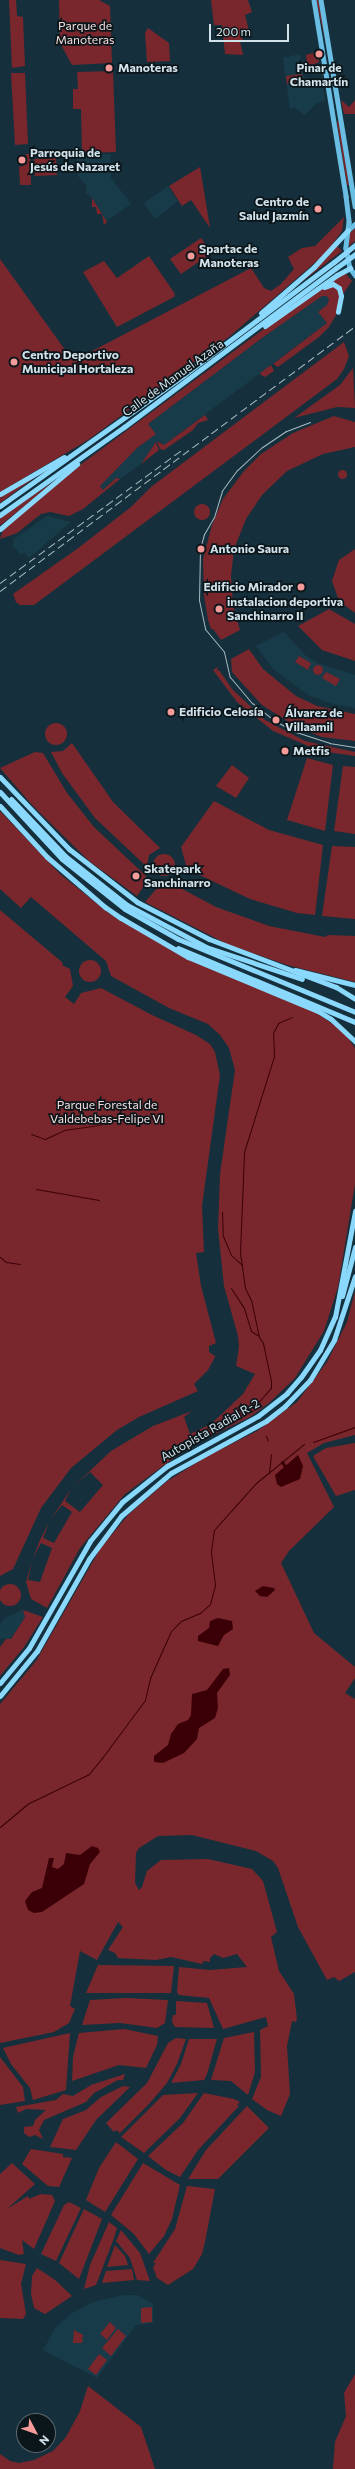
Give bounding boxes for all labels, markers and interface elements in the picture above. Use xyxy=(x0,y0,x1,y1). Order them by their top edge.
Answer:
scale bar xyxy=(211,16,291,42)
park label: Parque de Manoteras xyxy=(55,19,115,47)
text: 200 m xyxy=(216,24,251,38)
marker: Pinar de Chamartín xyxy=(313,48,325,60)
place label: Manoteras xyxy=(118,61,178,75)
place label: Pinar de Chamartín xyxy=(290,61,348,89)
marker: Manoteras xyxy=(103,62,115,74)
place label: Parroquia de Jesús de Nazaret xyxy=(30,146,120,174)
marker: Parroquia de Jesús de Nazaret xyxy=(17,155,27,165)
place label: Centro de Salud Jazmín xyxy=(239,195,309,223)
marker: Centro de Salud Jazmín xyxy=(312,203,324,215)
place label: Spartac de Manoteras xyxy=(199,242,259,270)
marker: Spartac de Manoteras xyxy=(186,251,196,261)
street label: Calle de Manuel Azaña xyxy=(120,337,226,419)
place label: Centro Deportivo Municipal Hortaleza xyxy=(22,348,133,376)
marker: Centro Deportivo Municipal Hortaleza xyxy=(9,357,19,367)
place label: Antonio Saura xyxy=(210,542,289,556)
marker: Antonio Saura xyxy=(195,543,207,555)
place label: Edificio Mirador xyxy=(203,580,293,594)
marker: Edificio Mirador xyxy=(296,582,306,592)
place label: instalacion deportiva Sanchinarro II xyxy=(227,595,343,623)
marker: instalacion deportiva Sanchinarro II xyxy=(214,604,224,614)
place label: Edificio Celosía xyxy=(179,705,263,719)
place label: Álvarez de Villaamil xyxy=(285,706,343,734)
marker: Edificio Celosía xyxy=(166,707,176,717)
marker: Álvarez de Villaamil xyxy=(270,714,282,726)
place label: Metfis xyxy=(293,744,330,758)
marker: Metfis xyxy=(280,746,290,756)
place label: Skatepark Sanchinarro xyxy=(144,862,211,890)
marker: Skatepark Sanchinarro xyxy=(131,871,141,881)
park label: Parque Forestal de Valdebebas-Felipe VI xyxy=(50,1098,164,1126)
street label: Autopista Radial R-2 xyxy=(158,1396,262,1464)
north arrow xyxy=(16,2413,56,2453)
text: N xyxy=(37,2433,52,2448)

